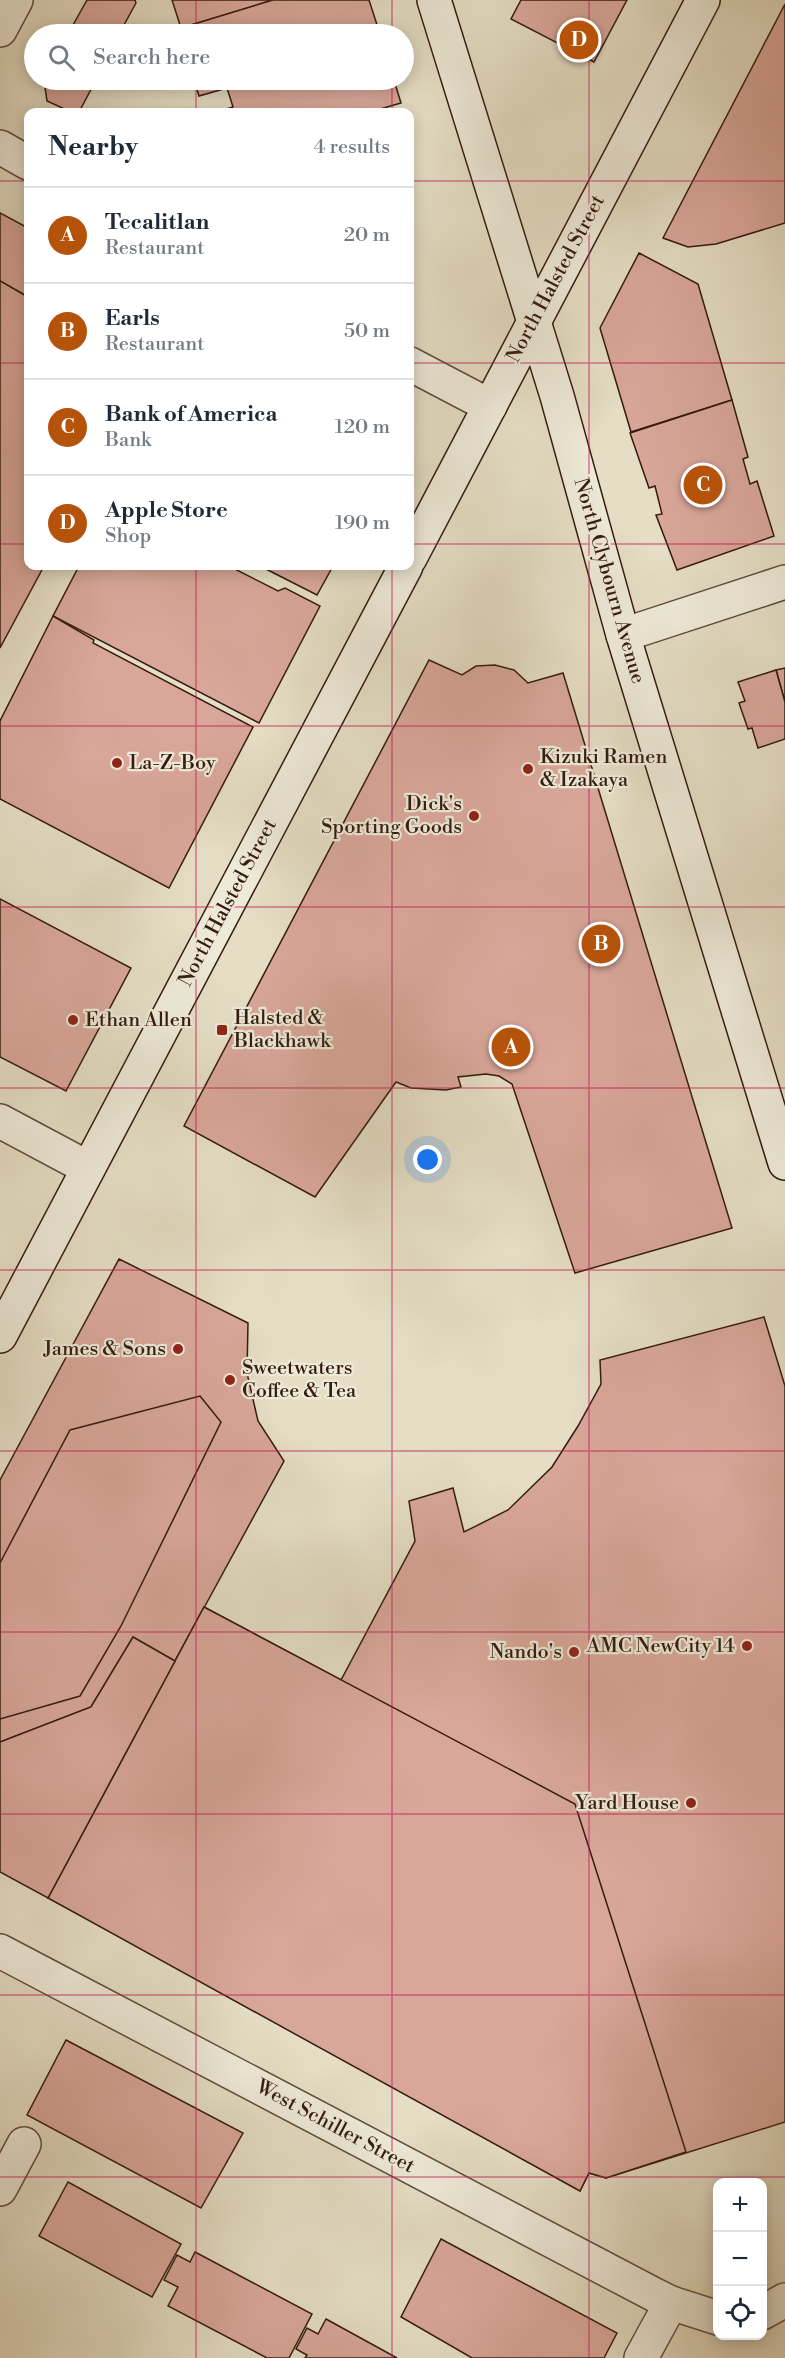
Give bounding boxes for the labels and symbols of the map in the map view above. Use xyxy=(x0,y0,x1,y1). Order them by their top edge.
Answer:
pin: D xyxy=(560,18,598,63)
street label: North Halsted Street xyxy=(501,191,611,367)
pin: C xyxy=(684,462,722,508)
street label: North Clybourn Avenue xyxy=(568,475,650,687)
place label: Kizuki Ramen & Izakaya xyxy=(540,745,667,793)
place label: La-Z-Boy xyxy=(129,751,216,776)
marker: La-Z-Boy xyxy=(110,756,124,770)
marker: Kizuki Ramen & Izakaya xyxy=(521,762,535,776)
place label: Dick's Sporting Goods xyxy=(321,792,462,840)
marker: Dick's Sporting Goods xyxy=(467,809,481,823)
street label: North Halsted Street xyxy=(173,815,283,991)
pin: B xyxy=(582,922,620,966)
place label: Halsted & Blackhawk xyxy=(233,1006,332,1054)
place label: Ethan Allen xyxy=(85,1008,192,1033)
marker: Ethan Allen xyxy=(66,1013,80,1027)
marker: Halsted & Blackhawk xyxy=(215,1023,229,1037)
pin: A xyxy=(492,1024,530,1070)
your location xyxy=(413,1145,442,1174)
place label: James & Sons xyxy=(42,1337,166,1362)
marker: James & Sons xyxy=(171,1342,185,1356)
place label: Sweetwaters Coffee & Tea xyxy=(242,1356,357,1404)
marker: Sweetwaters Coffee & Tea xyxy=(223,1373,237,1387)
place label: AMC NewCity 14 xyxy=(586,1634,735,1659)
marker: AMC NewCity 14 xyxy=(740,1639,754,1653)
place label: Nando's xyxy=(490,1640,562,1665)
marker: Nando's xyxy=(567,1645,581,1659)
place label: Yard House xyxy=(574,1791,679,1816)
marker: Yard House xyxy=(684,1796,698,1810)
street label: West Schiller Street xyxy=(251,2074,419,2179)

